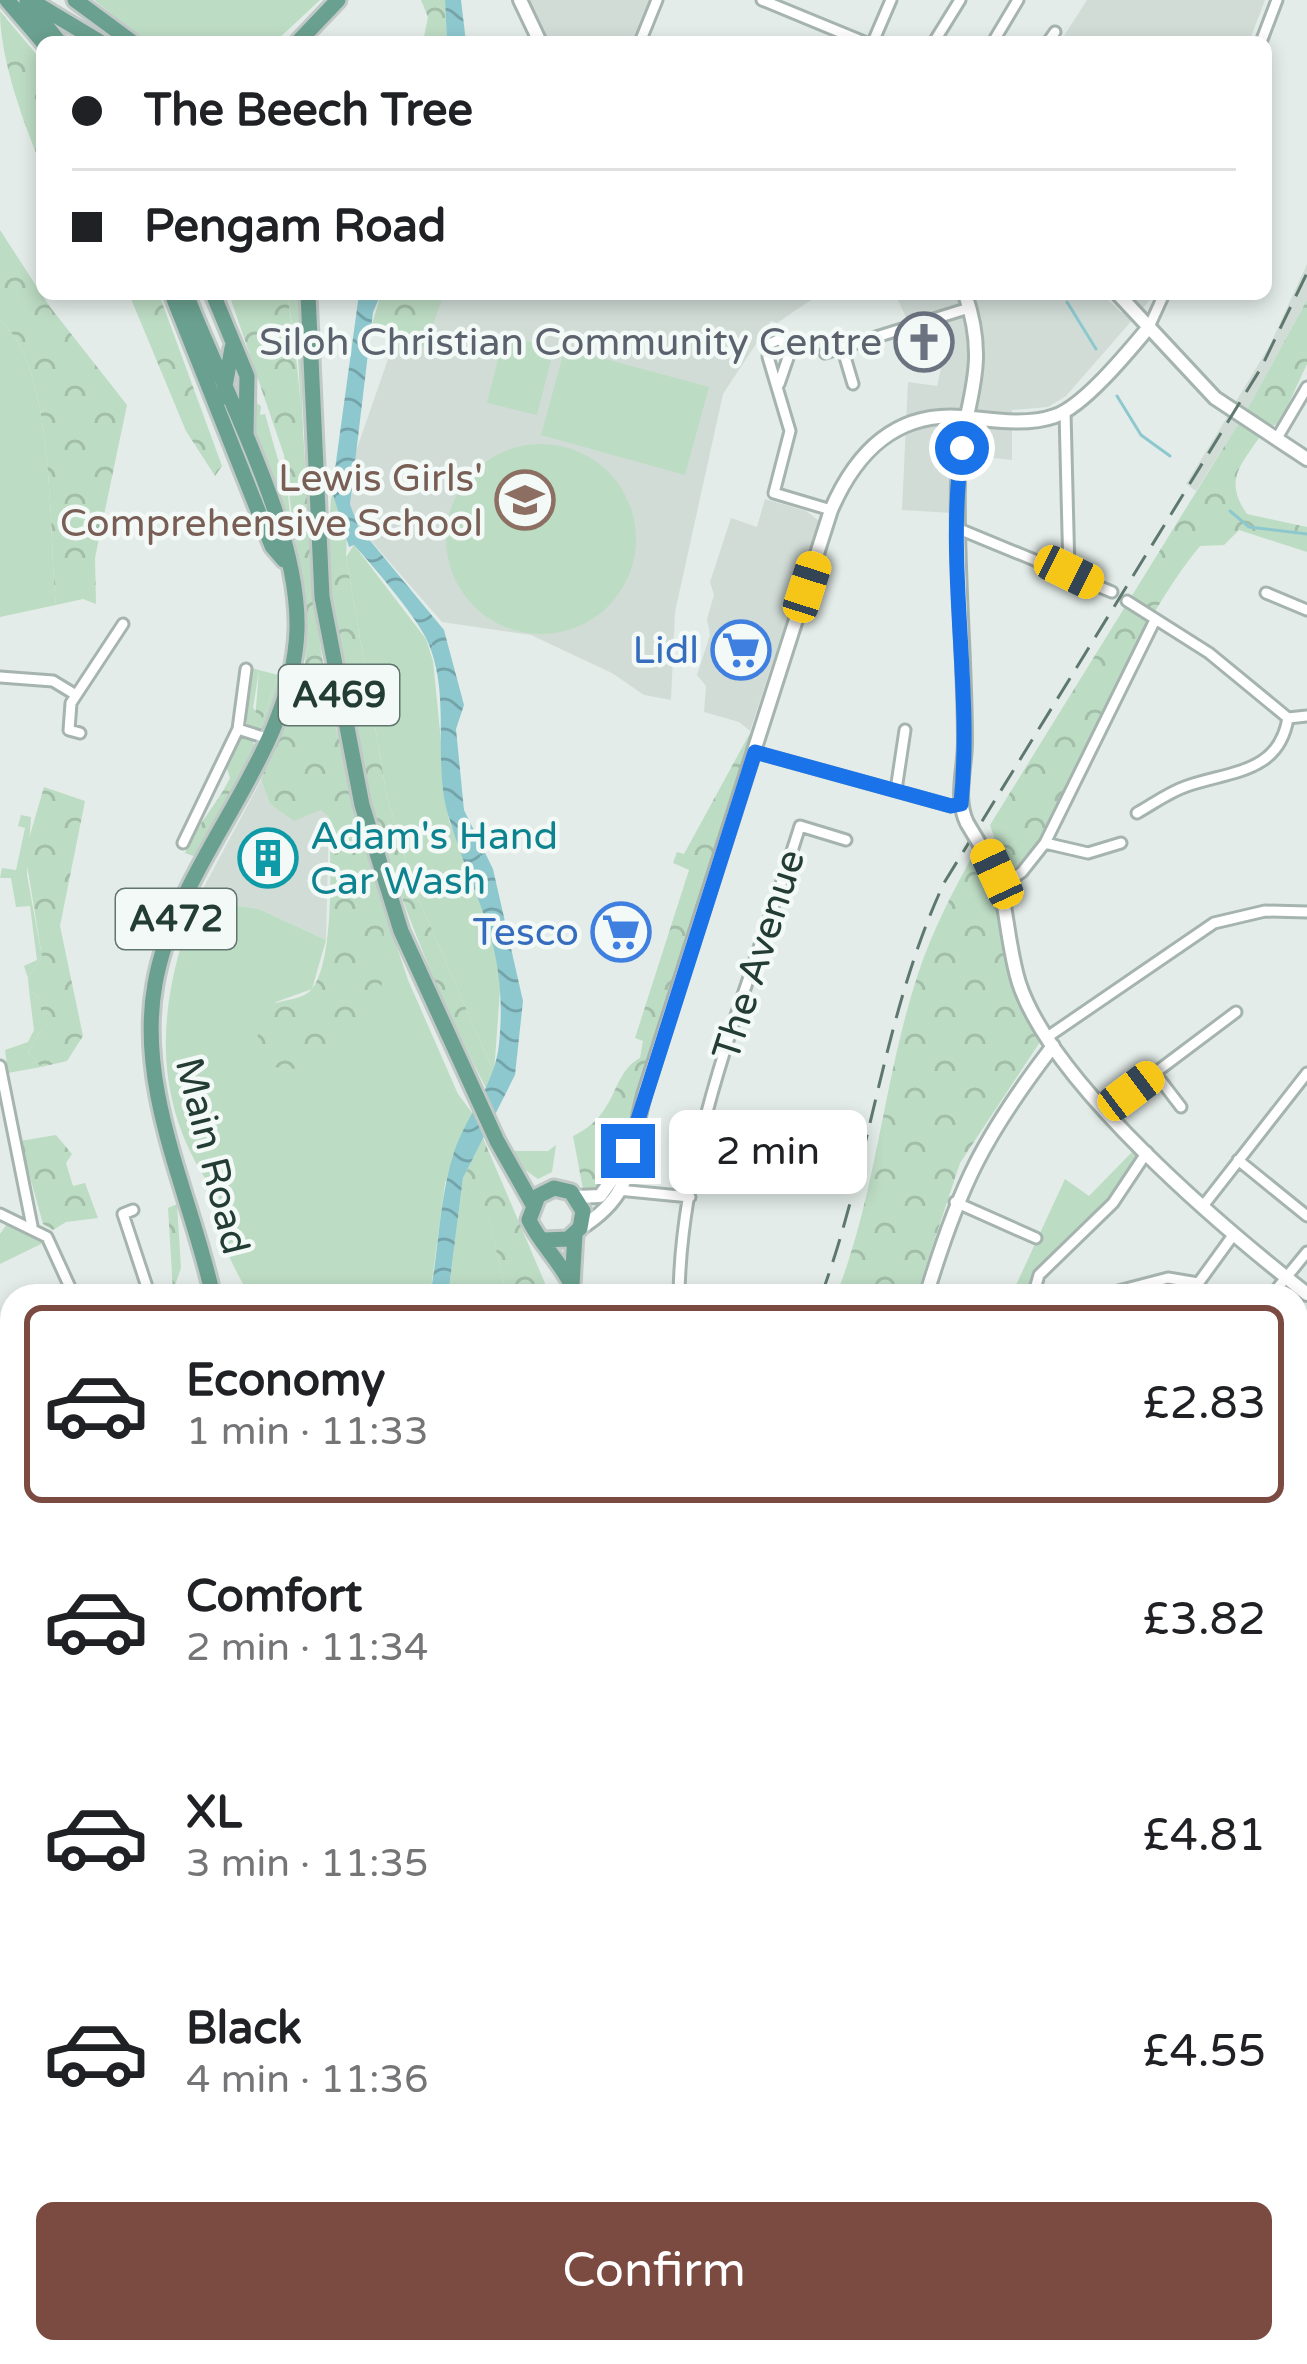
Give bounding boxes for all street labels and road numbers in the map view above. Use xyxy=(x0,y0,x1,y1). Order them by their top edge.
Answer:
road number: A469 xyxy=(279,665,399,725)
street label: The Avenue xyxy=(703,844,815,1066)
road number: A472 xyxy=(116,889,236,949)
street label: Main Road xyxy=(165,1053,259,1259)

